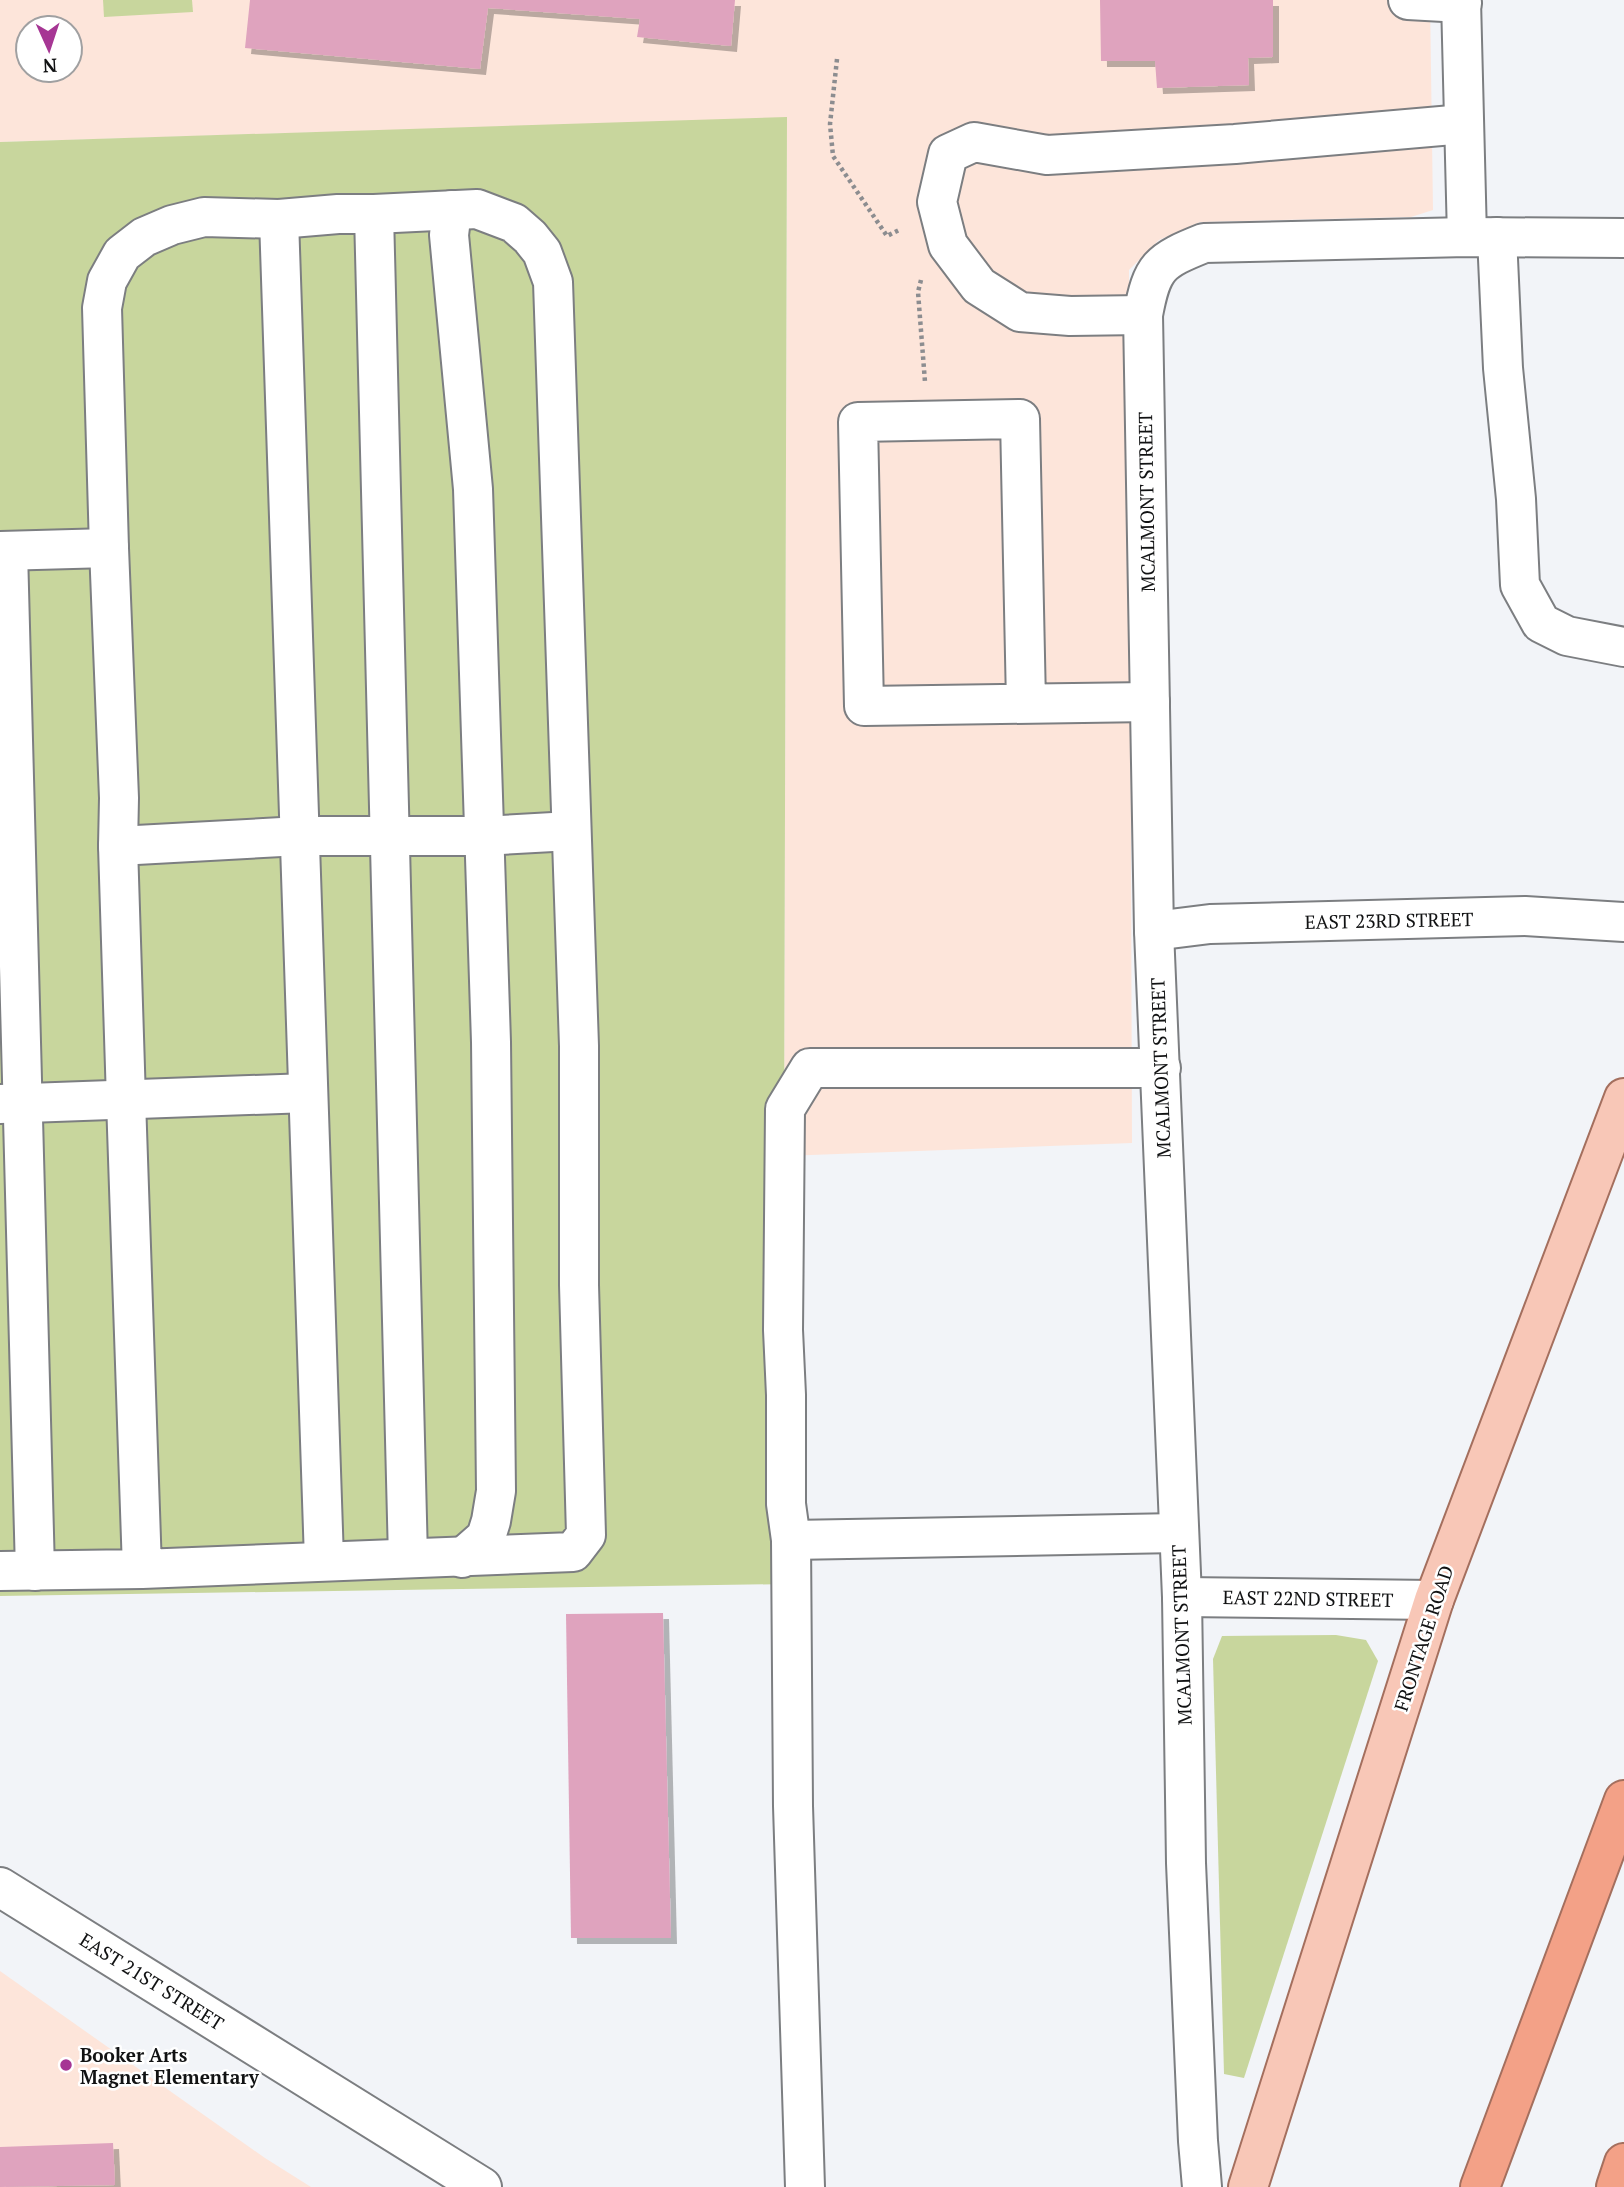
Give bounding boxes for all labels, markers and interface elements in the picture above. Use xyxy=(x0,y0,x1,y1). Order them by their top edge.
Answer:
north arrow xyxy=(14,14,84,84)
text: N xyxy=(41,54,58,79)
street label: MCALMONT STREET xyxy=(1132,411,1160,592)
street label: EAST 23RD STREET xyxy=(1304,906,1474,934)
street label: MCALMONT STREET xyxy=(1144,977,1176,1159)
street label: MCALMONT STREET xyxy=(1165,1544,1197,1726)
street label: FRONTAGE ROAD xyxy=(1388,1562,1458,1714)
street label: EAST 22ND STREET xyxy=(1222,1584,1394,1612)
street label: EAST 21ST STREET xyxy=(75,1927,229,2036)
place label: Booker Arts Magnet Elementary xyxy=(80,2042,260,2089)
marker: Booker Arts Magnet Elementary xyxy=(58,2057,74,2073)

